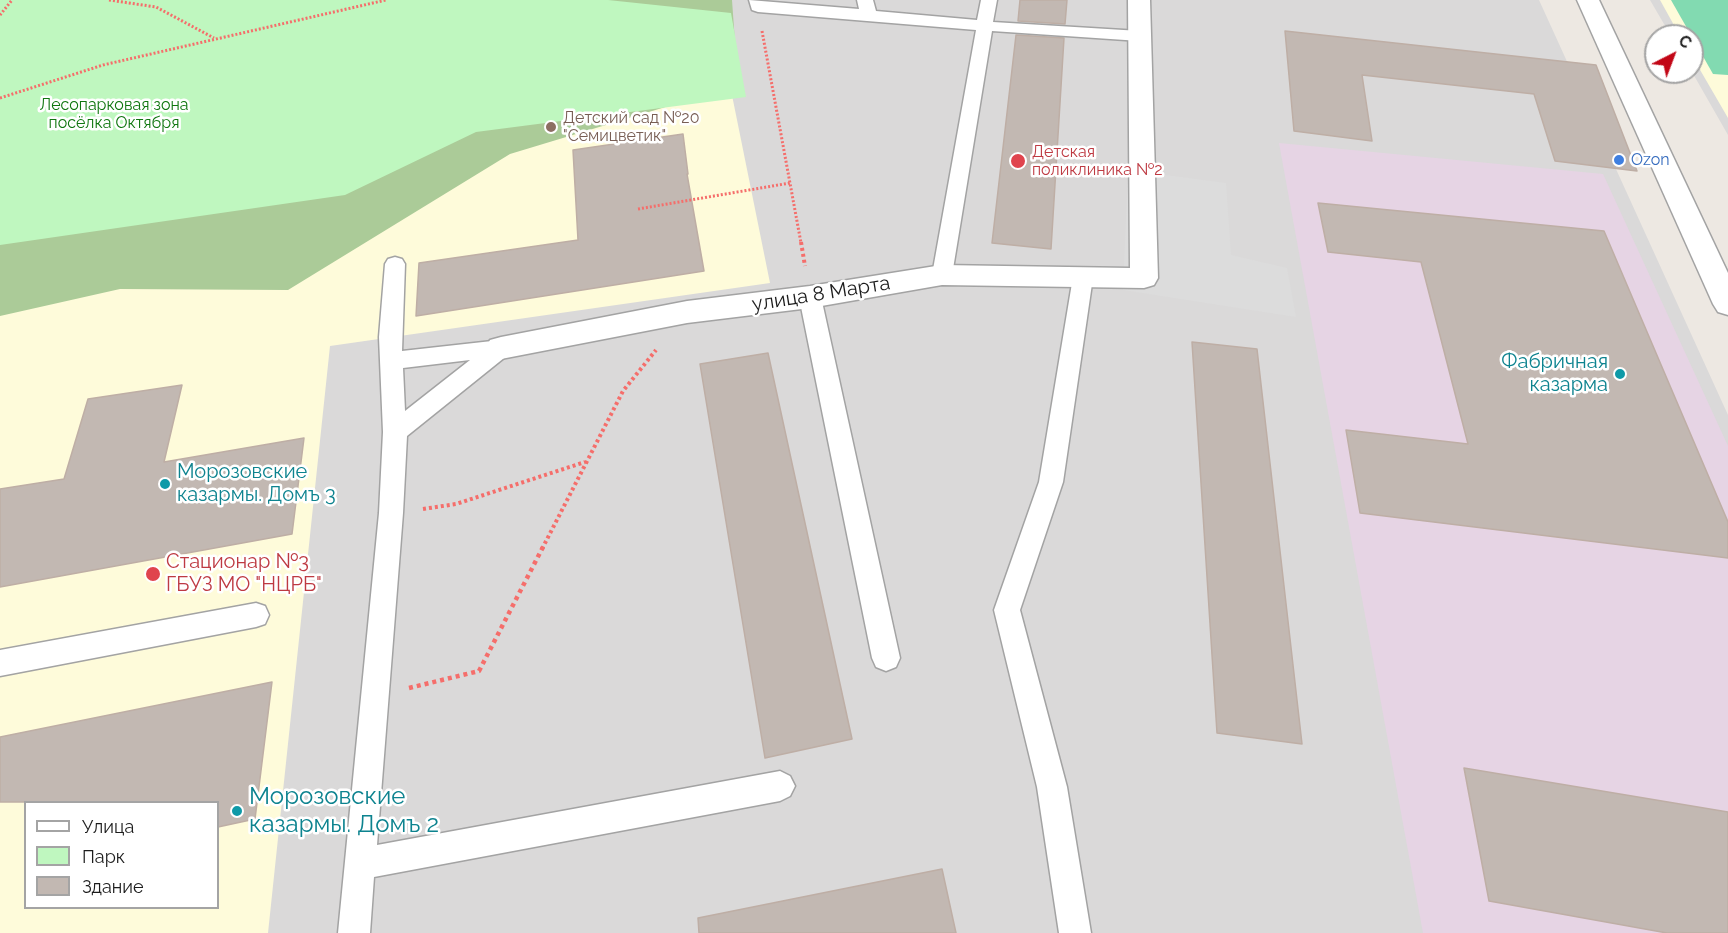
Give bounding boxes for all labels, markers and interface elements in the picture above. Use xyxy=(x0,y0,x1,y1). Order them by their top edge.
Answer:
north arrow xyxy=(1644,24,1704,84)
text: С xyxy=(1675,31,1695,52)
park label: Лесопарковая зона посёлка Октября xyxy=(40,95,188,133)
place label: Детский сад №20 "Семицветик" xyxy=(563,108,699,146)
marker: Детский сад №20 "Семицветик" xyxy=(544,120,558,134)
place label: Детская поликлиника №2 xyxy=(1032,142,1163,180)
place label: Ozon xyxy=(1631,150,1670,170)
marker: Детская поликлиника №2 xyxy=(1009,152,1027,170)
marker: Ozon xyxy=(1612,153,1626,167)
street label: улица 8 Марта xyxy=(750,271,892,317)
place label: Фабричная казарма xyxy=(1501,350,1608,397)
marker: Фабричная казарма xyxy=(1613,367,1627,381)
place label: Морозовские казармы. Домъ 3 xyxy=(177,460,336,507)
marker: Морозовские казармы. Домъ 3 xyxy=(158,477,172,491)
place label: Стационар №3 ГБУЗ МО "НЦРБ" xyxy=(166,550,322,597)
marker: Стационар №3 ГБУЗ МО "НЦРБ" xyxy=(144,565,162,583)
place label: Морозовские казармы. Домъ 2 xyxy=(249,783,439,839)
legend xyxy=(24,801,219,909)
marker: Морозовские казармы. Домъ 2 xyxy=(230,804,244,818)
text: Улица xyxy=(82,816,134,837)
text: Парк xyxy=(82,846,125,867)
text: Здание xyxy=(82,876,144,897)

